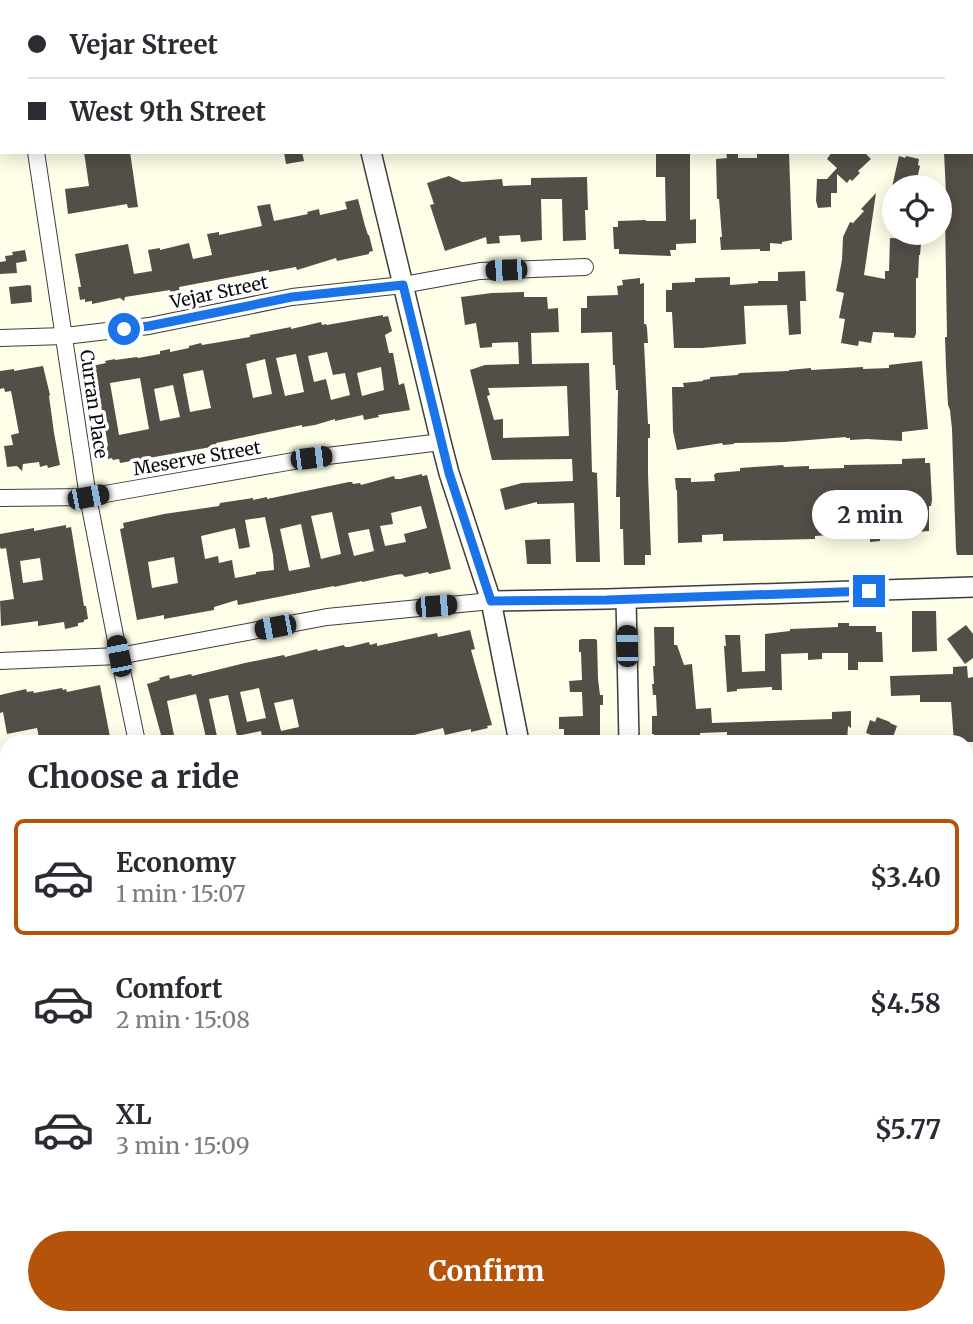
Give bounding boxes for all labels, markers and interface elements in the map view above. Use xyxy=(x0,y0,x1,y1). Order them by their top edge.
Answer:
text: Vejar Street xyxy=(70,28,218,61)
text: West 9th Street xyxy=(70,95,266,128)
map controls xyxy=(882,175,952,245)
button: locate xyxy=(882,175,952,245)
car xyxy=(485,259,528,281)
street label: Vejar Street xyxy=(167,270,270,314)
route start xyxy=(108,313,140,345)
street label: Curran Place xyxy=(75,348,113,460)
street label: Meserve Street xyxy=(131,435,263,481)
car xyxy=(289,445,334,471)
car xyxy=(66,483,111,511)
callout: 2 min xyxy=(811,490,927,538)
text: 2 min xyxy=(837,500,903,529)
route end xyxy=(853,575,885,607)
car xyxy=(415,594,458,618)
car xyxy=(253,613,298,641)
car xyxy=(617,625,638,667)
car xyxy=(105,633,134,679)
text: Choose a ride xyxy=(28,757,239,797)
icon: car xyxy=(32,846,95,909)
text: Economy xyxy=(116,846,236,879)
text: $3.40 xyxy=(870,861,941,894)
text: 1 min · 15:07 xyxy=(116,879,246,908)
icon: car xyxy=(32,972,95,1035)
text: Comfort xyxy=(116,972,222,1005)
text: $4.58 xyxy=(870,987,941,1020)
text: 2 min · 15:08 xyxy=(116,1005,250,1034)
icon: car xyxy=(32,1098,95,1161)
text: XL xyxy=(116,1098,152,1131)
text: $5.77 xyxy=(875,1113,941,1146)
text: 3 min · 15:09 xyxy=(116,1131,250,1160)
button: Confirm xyxy=(28,1231,945,1311)

